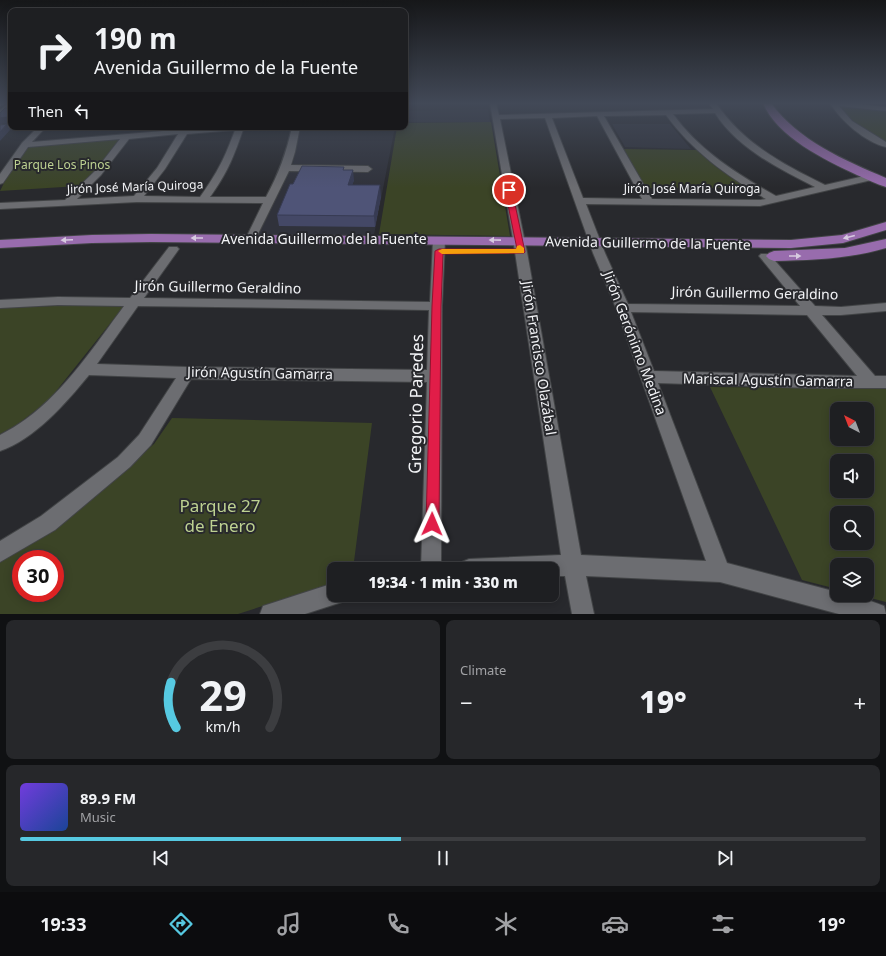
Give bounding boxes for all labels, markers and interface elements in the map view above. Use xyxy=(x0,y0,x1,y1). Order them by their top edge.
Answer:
text: 190 m xyxy=(94,19,177,57)
icon: right xyxy=(28,24,80,76)
text: Avenida Guillermo de la Fuente xyxy=(94,55,358,79)
icon: left xyxy=(71,100,93,122)
text: Then xyxy=(28,101,63,121)
park label: Parque Los Pinos xyxy=(14,156,111,173)
pin xyxy=(492,173,526,207)
street label: Jirón José María Quiroga xyxy=(65,176,204,197)
icon: arrive xyxy=(498,179,520,201)
street label: Jirón José María Quiroga xyxy=(623,180,760,197)
street label: Avenida Guillermo de la Fuente xyxy=(221,229,427,248)
street label: Avenida Guillermo de la Fuente xyxy=(545,231,751,254)
one-way arrow xyxy=(843,234,855,240)
one-way arrow xyxy=(190,235,203,241)
one-way arrow xyxy=(60,237,73,243)
one-way arrow xyxy=(488,237,501,243)
one-way arrow xyxy=(789,253,802,259)
street label: Jirón Gerónimo Medina xyxy=(599,266,672,417)
street label: Jirón Guillermo Geraldino xyxy=(133,276,301,297)
street label: Jirón Francisco Olazábal xyxy=(518,278,561,436)
street label: Jirón Guillermo Geraldino xyxy=(670,282,838,303)
street label: Gregorio Paredes xyxy=(403,334,428,474)
street label: Jirón Agustín Gamarra xyxy=(185,362,333,383)
street label: Mariscal Agustín Gamarra xyxy=(683,369,853,390)
north arrow xyxy=(830,402,874,446)
map controls xyxy=(830,402,874,602)
button: sound xyxy=(830,454,874,498)
park label: Parque 27 de Enero xyxy=(180,494,260,537)
position arrow xyxy=(411,503,453,545)
button: search xyxy=(830,506,874,550)
speed limit sign: 30 xyxy=(12,550,64,602)
button: layers xyxy=(830,558,874,602)
text: 19:34 · 1 min · 330 m xyxy=(368,572,518,592)
text: Climate xyxy=(460,661,506,679)
text: 29 xyxy=(199,666,247,722)
text: 19° xyxy=(639,681,687,722)
text: − xyxy=(460,687,473,717)
text: + xyxy=(853,687,866,717)
text: km/h xyxy=(205,716,241,735)
text: 89.9 FM xyxy=(80,788,136,808)
text: Music xyxy=(80,808,116,826)
icon: previous xyxy=(150,847,172,869)
icon: pause xyxy=(432,847,454,869)
icon: next xyxy=(714,847,736,869)
icon: directions xyxy=(167,910,195,938)
icon: music xyxy=(275,910,303,938)
icon: phone xyxy=(384,910,412,938)
icon: climate xyxy=(492,910,520,938)
icon: car xyxy=(601,910,629,938)
icon: filters xyxy=(709,910,737,938)
text: 19:33 xyxy=(40,912,86,936)
text: 19° xyxy=(818,912,846,936)

